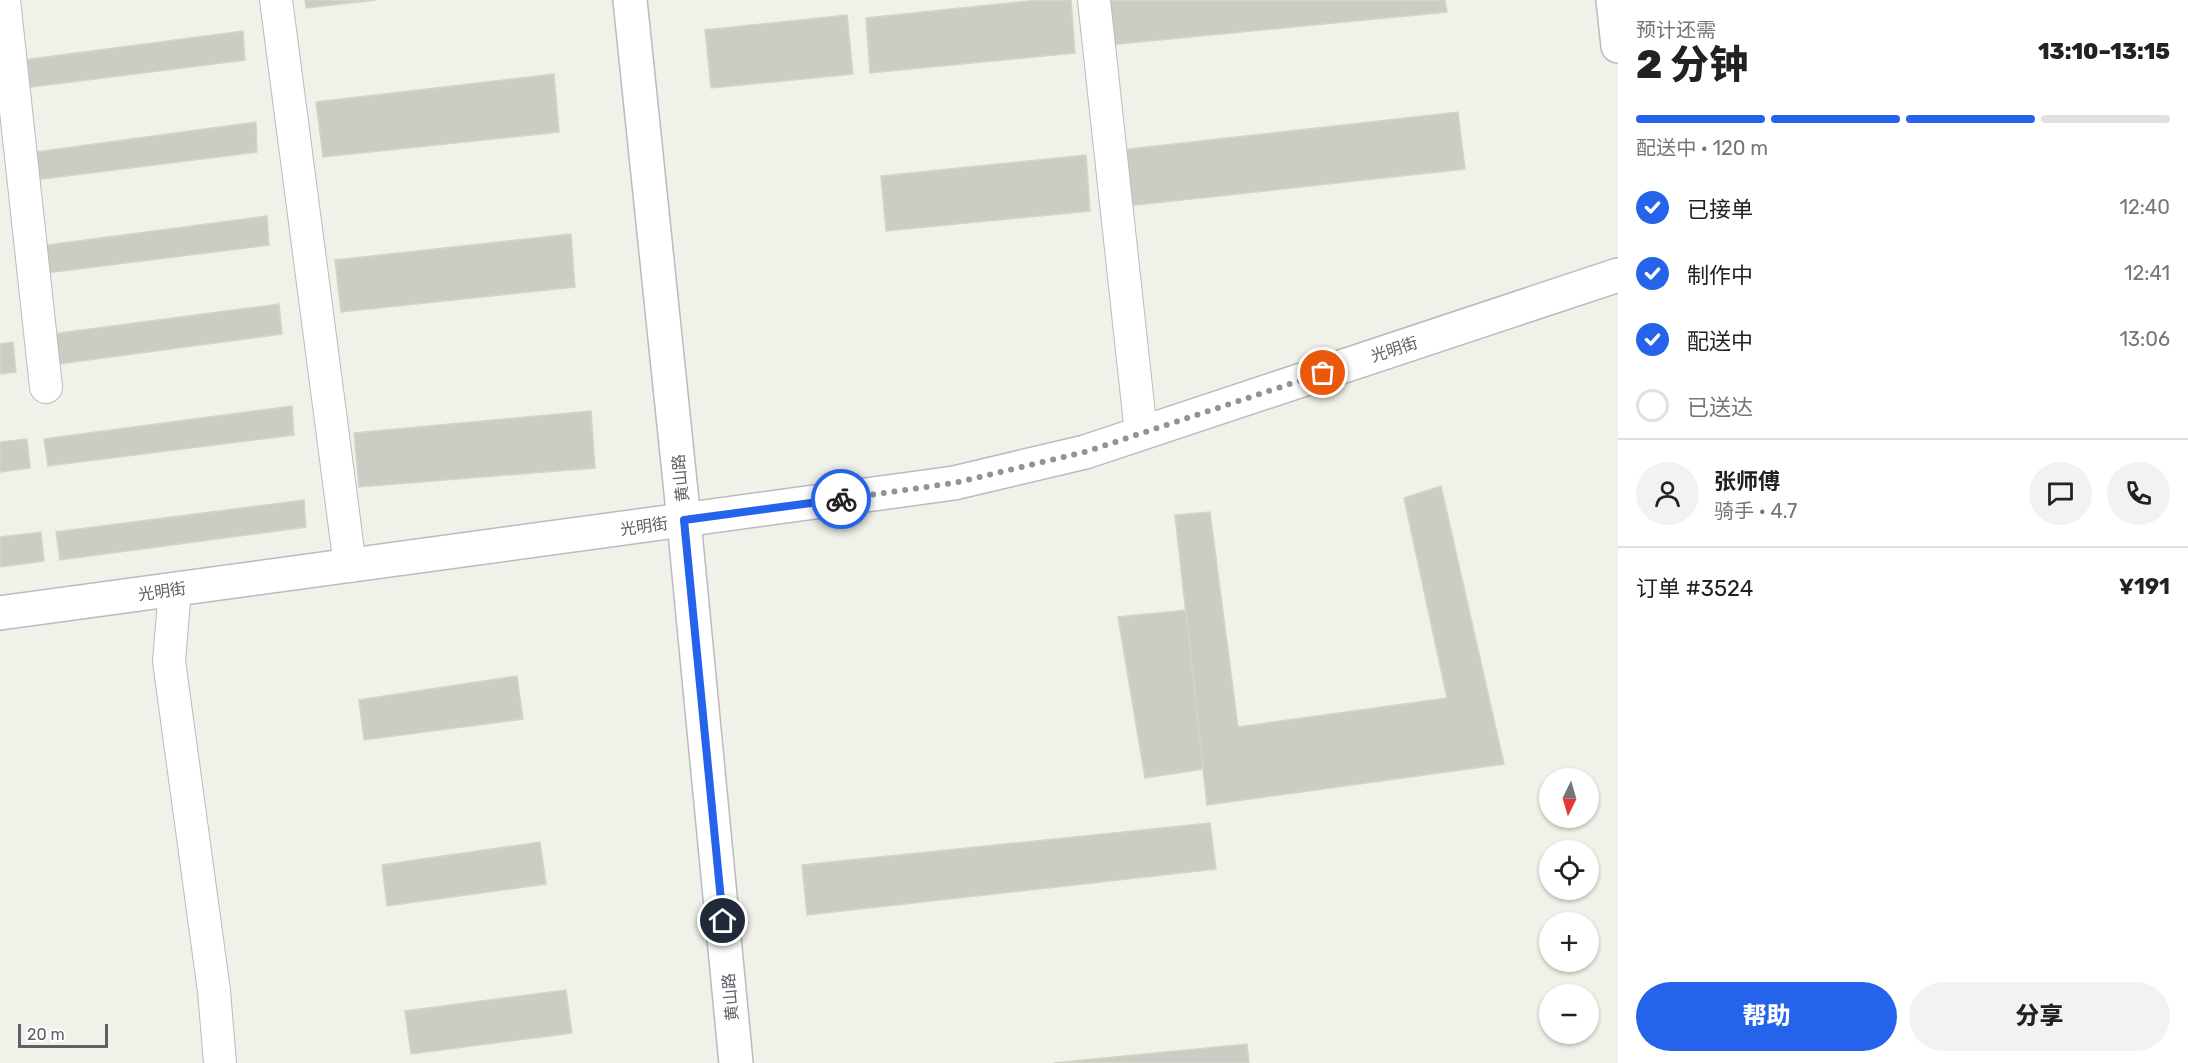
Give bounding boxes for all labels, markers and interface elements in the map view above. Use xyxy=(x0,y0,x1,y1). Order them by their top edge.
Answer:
text: 预计还需 xyxy=(1636,18,1716,42)
text: 13:10–13:15 xyxy=(2038,38,2170,65)
text: 2 分钟 xyxy=(1636,42,1748,88)
text: 配送中 · 120 m xyxy=(1636,136,1768,160)
icon: check xyxy=(1636,191,1669,224)
text: 12:40 xyxy=(2119,195,2170,219)
text: 已接单 xyxy=(1687,196,1753,223)
icon: check xyxy=(1636,257,1669,290)
text: 12:41 xyxy=(2124,261,2170,285)
text: 制作中 xyxy=(1687,262,1753,289)
icon: check xyxy=(1636,323,1669,356)
text: 13:06 xyxy=(2120,327,2170,351)
text: 配送中 xyxy=(1687,328,1753,355)
street label: 光明街 xyxy=(1368,333,1420,366)
pin xyxy=(1297,347,1348,398)
icon: bag xyxy=(1306,356,1339,389)
text: 已送达 xyxy=(1687,394,1753,421)
street label: 黄山路 xyxy=(669,453,692,503)
button: person xyxy=(1636,462,1699,525)
button: chat xyxy=(2029,462,2092,525)
button: phone xyxy=(2107,462,2170,525)
text: 张师傅 xyxy=(1714,468,1780,495)
courier xyxy=(811,469,871,529)
icon: bike xyxy=(825,483,858,516)
text: 骑手 · 4.7 xyxy=(1714,499,1797,523)
street label: 光明街 xyxy=(619,514,669,539)
text: ¥191 xyxy=(2119,573,2170,600)
text: 订单 #3524 xyxy=(1636,575,1753,602)
street label: 光明街 xyxy=(137,579,187,604)
north arrow xyxy=(1539,768,1599,828)
map controls xyxy=(1539,768,1599,1044)
button: locate xyxy=(1539,840,1599,900)
pin xyxy=(697,895,748,946)
icon: home xyxy=(706,904,739,937)
button: + xyxy=(1539,912,1599,972)
street label: 黄山路 xyxy=(719,972,742,1022)
button: 帮助 xyxy=(1636,982,1897,1051)
button: 分享 xyxy=(1909,982,2170,1051)
button: − xyxy=(1539,984,1599,1044)
scale bar xyxy=(18,1021,108,1048)
text: 20 m xyxy=(27,1025,65,1044)

